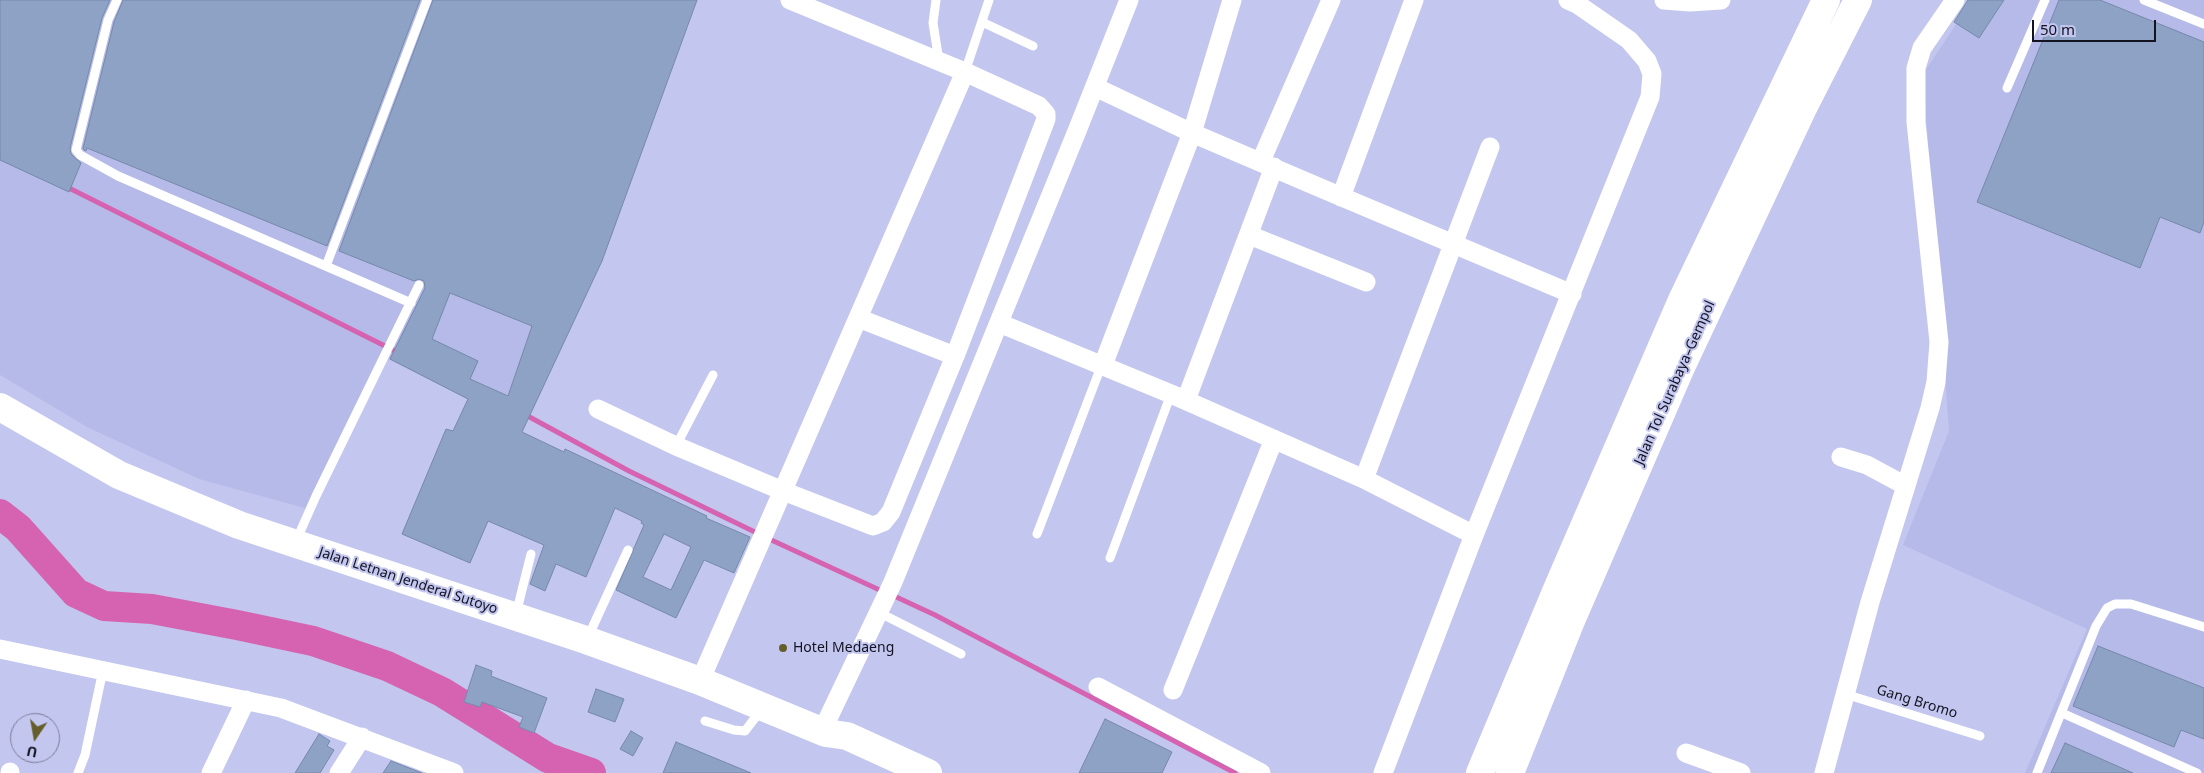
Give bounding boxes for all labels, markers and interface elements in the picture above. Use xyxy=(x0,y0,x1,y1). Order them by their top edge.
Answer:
scale bar xyxy=(2034,10,2158,42)
text: 50 m xyxy=(2040,19,2075,39)
street label: Jalan Tol Surabaya–Gempol xyxy=(1631,298,1719,468)
street label: Jalan Letnan Jenderal Sutoyo xyxy=(316,544,500,618)
place label: Hotel Medaeng xyxy=(793,640,894,656)
marker: Hotel Medaeng xyxy=(777,642,789,654)
street label: Gang Bromo xyxy=(1875,682,1959,722)
north arrow xyxy=(10,713,60,763)
text: U xyxy=(25,742,39,763)

